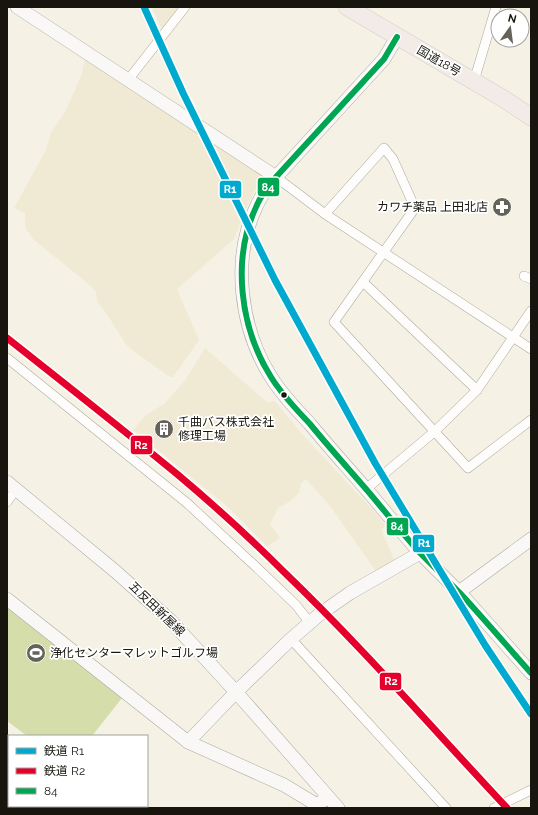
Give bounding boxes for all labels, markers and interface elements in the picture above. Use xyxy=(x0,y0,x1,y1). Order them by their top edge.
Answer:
north arrow xyxy=(490,8,530,48)
text: N xyxy=(507,11,518,26)
street label: 国道18号 xyxy=(415,43,463,79)
line badge: 84 xyxy=(257,177,280,197)
line badge: R1 xyxy=(219,180,242,199)
text: 84 xyxy=(262,181,274,194)
text: R1 xyxy=(224,183,237,196)
pharmacy icon: カワチ薬品 上田北店 xyxy=(491,196,513,218)
place label: カワチ薬品 上田北店 xyxy=(377,200,488,214)
unlabelled marker xyxy=(279,390,289,400)
place label: 千曲バス株式会社 修理工場 xyxy=(178,415,274,443)
building icon: 千曲バス株式会社 修理工場 xyxy=(153,418,175,440)
line badge: R2 xyxy=(130,435,153,455)
text: R2 xyxy=(134,439,148,452)
line badge: 84 xyxy=(386,517,409,536)
text: 84 xyxy=(391,520,403,533)
line badge: R1 xyxy=(412,534,435,553)
text: R1 xyxy=(418,537,431,550)
street label: 五反田新屋線 xyxy=(126,579,188,639)
sports icon: 浄化センターマレットゴルフ場 xyxy=(25,642,47,664)
place label: 浄化センターマレットゴルフ場 xyxy=(50,646,218,660)
line badge: R2 xyxy=(379,672,402,691)
text: R2 xyxy=(384,675,398,688)
legend xyxy=(8,735,148,807)
text: 鉄道 R1 xyxy=(44,744,84,758)
text: 鉄道 R2 xyxy=(44,764,85,778)
text: 84 xyxy=(44,784,58,798)

